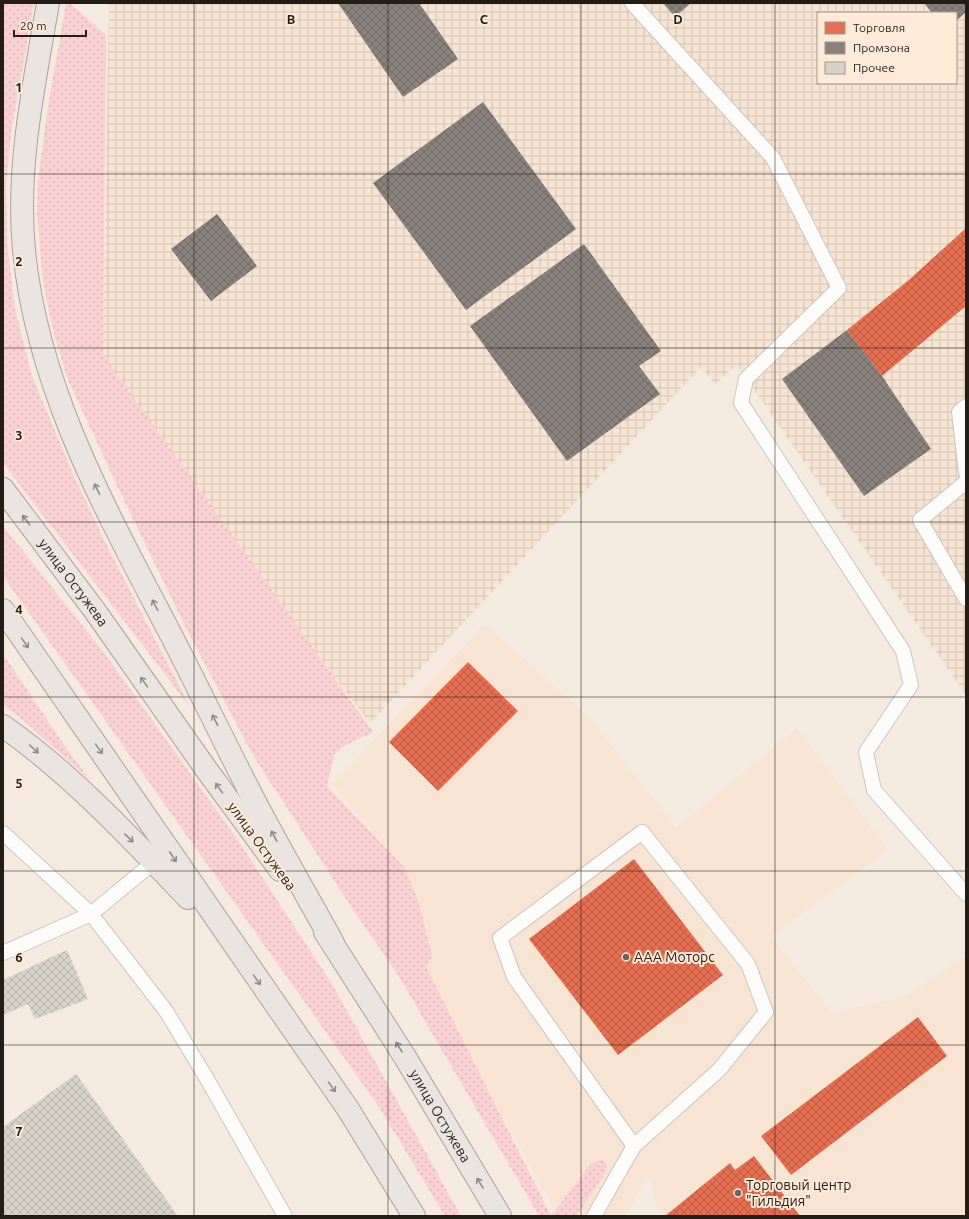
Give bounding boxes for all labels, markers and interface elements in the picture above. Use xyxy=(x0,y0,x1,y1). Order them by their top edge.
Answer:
scale bar xyxy=(14,12,86,38)
text: B xyxy=(287,12,296,26)
text: C xyxy=(480,12,489,26)
text: D xyxy=(673,12,683,26)
legend xyxy=(817,12,957,84)
text: 20 m xyxy=(20,19,47,32)
text: Торговля xyxy=(853,21,905,34)
text: Промзона xyxy=(853,41,910,54)
text: Прочее xyxy=(853,61,895,74)
text: 1 xyxy=(15,80,23,94)
text: 2 xyxy=(15,254,23,268)
text: 3 xyxy=(15,428,23,442)
one-way arrow xyxy=(92,483,100,495)
one-way arrow xyxy=(22,515,31,526)
street label: улица Остужева xyxy=(35,536,111,629)
one-way arrow xyxy=(151,599,158,611)
text: 4 xyxy=(15,602,23,616)
one-way arrow xyxy=(21,637,29,648)
one-way arrow xyxy=(140,676,148,687)
one-way arrow xyxy=(210,714,218,726)
one-way arrow xyxy=(29,744,39,754)
one-way arrow xyxy=(95,744,103,755)
text: 5 xyxy=(15,776,23,790)
one-way arrow xyxy=(215,782,223,793)
street label: улица Остужева xyxy=(225,799,299,893)
one-way arrow xyxy=(270,830,277,842)
one-way arrow xyxy=(124,833,134,843)
one-way arrow xyxy=(169,851,177,862)
place label: ААА Моторс xyxy=(634,949,715,965)
text: 6 xyxy=(15,950,23,964)
marker: ААА Моторс xyxy=(621,952,631,962)
one-way arrow xyxy=(253,974,261,985)
one-way arrow xyxy=(394,1041,402,1053)
street label: улица Остужева xyxy=(406,1067,474,1165)
one-way arrow xyxy=(328,1081,336,1092)
text: 7 xyxy=(15,1124,23,1138)
place label: Торговый центр "Гильдия" xyxy=(746,1177,851,1209)
one-way arrow xyxy=(476,1178,484,1189)
marker: Торговый центр "Гильдия" xyxy=(733,1188,743,1198)

